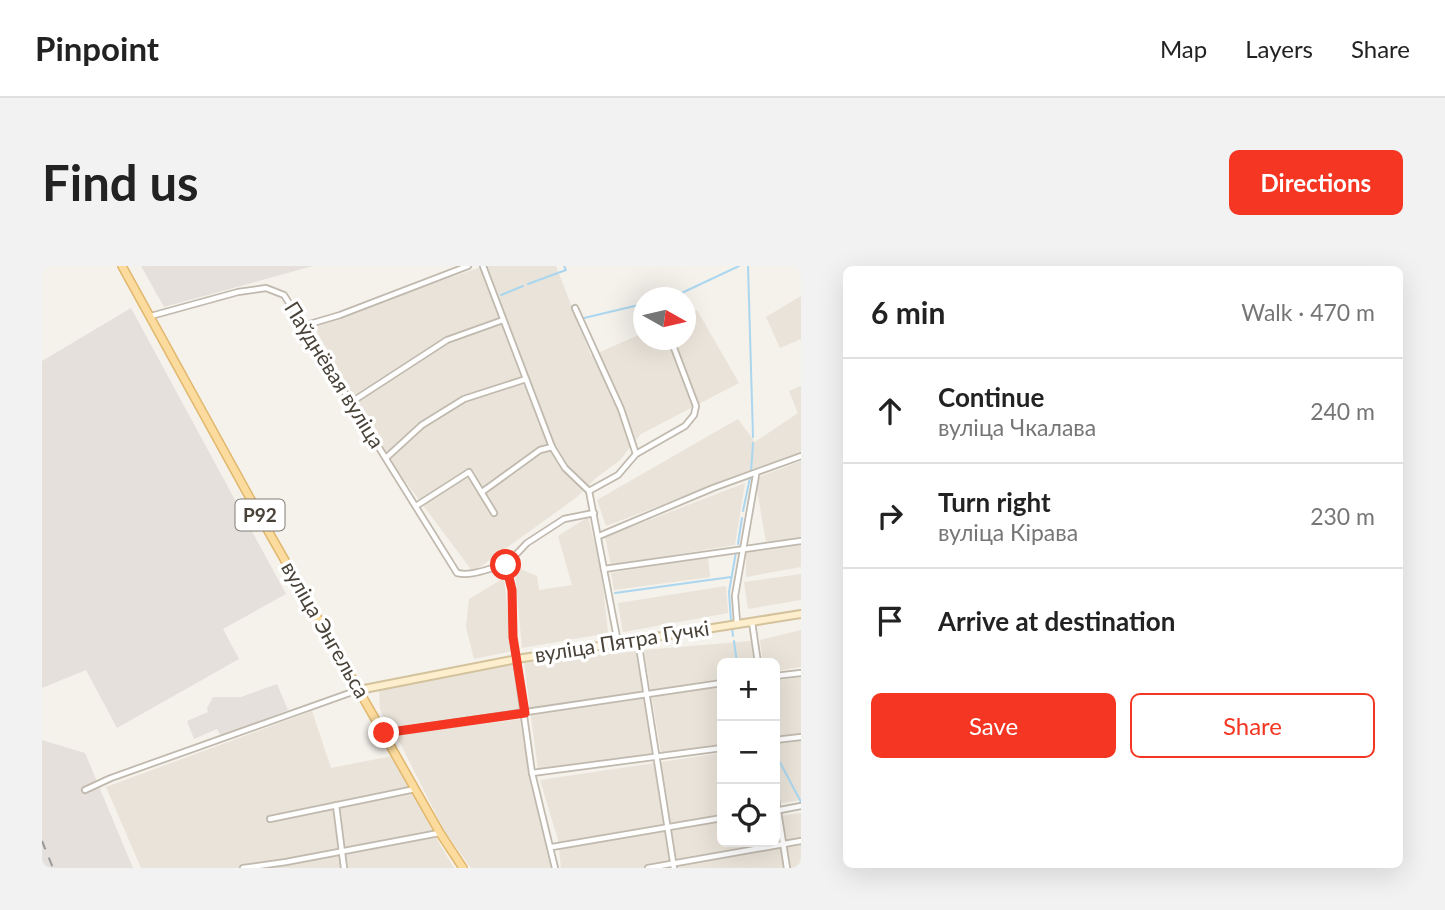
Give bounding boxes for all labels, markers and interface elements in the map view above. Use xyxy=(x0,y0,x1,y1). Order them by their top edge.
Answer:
text: Pinpoint xyxy=(35,28,159,68)
text: Map xyxy=(1160,34,1207,63)
text: Layers xyxy=(1245,34,1313,63)
text: Share xyxy=(1351,34,1410,63)
button: Directions xyxy=(1229,150,1403,215)
text: Find us xyxy=(42,153,199,211)
north arrow xyxy=(633,287,696,350)
text: 6 min xyxy=(871,294,945,330)
street label: Паўднёвая вуліца xyxy=(280,296,390,452)
text: Walk · 470 m xyxy=(1241,298,1375,326)
text: Continue xyxy=(938,381,1044,413)
icon: ahead xyxy=(871,392,909,430)
text: 240 m xyxy=(1310,397,1375,425)
text: вуліца Чкалава xyxy=(938,413,1096,441)
text: Turn right xyxy=(938,486,1051,518)
icon: right xyxy=(871,497,909,535)
road number: Р92 xyxy=(236,499,284,530)
text: 230 m xyxy=(1310,502,1375,530)
text: вуліца Кірава xyxy=(938,518,1078,546)
route start xyxy=(490,549,521,580)
street label: вуліца Энгельса xyxy=(277,556,376,702)
icon: arrive xyxy=(871,602,909,640)
text: Arrive at destination xyxy=(938,605,1175,637)
street label: вуліца Пятра Гучкі xyxy=(533,614,711,667)
map controls xyxy=(717,658,780,847)
button: + xyxy=(717,658,780,721)
button: Save xyxy=(871,693,1116,758)
button: Share xyxy=(1130,693,1375,758)
route end xyxy=(368,717,399,748)
button: − xyxy=(717,721,780,784)
button: locate xyxy=(717,784,780,847)

